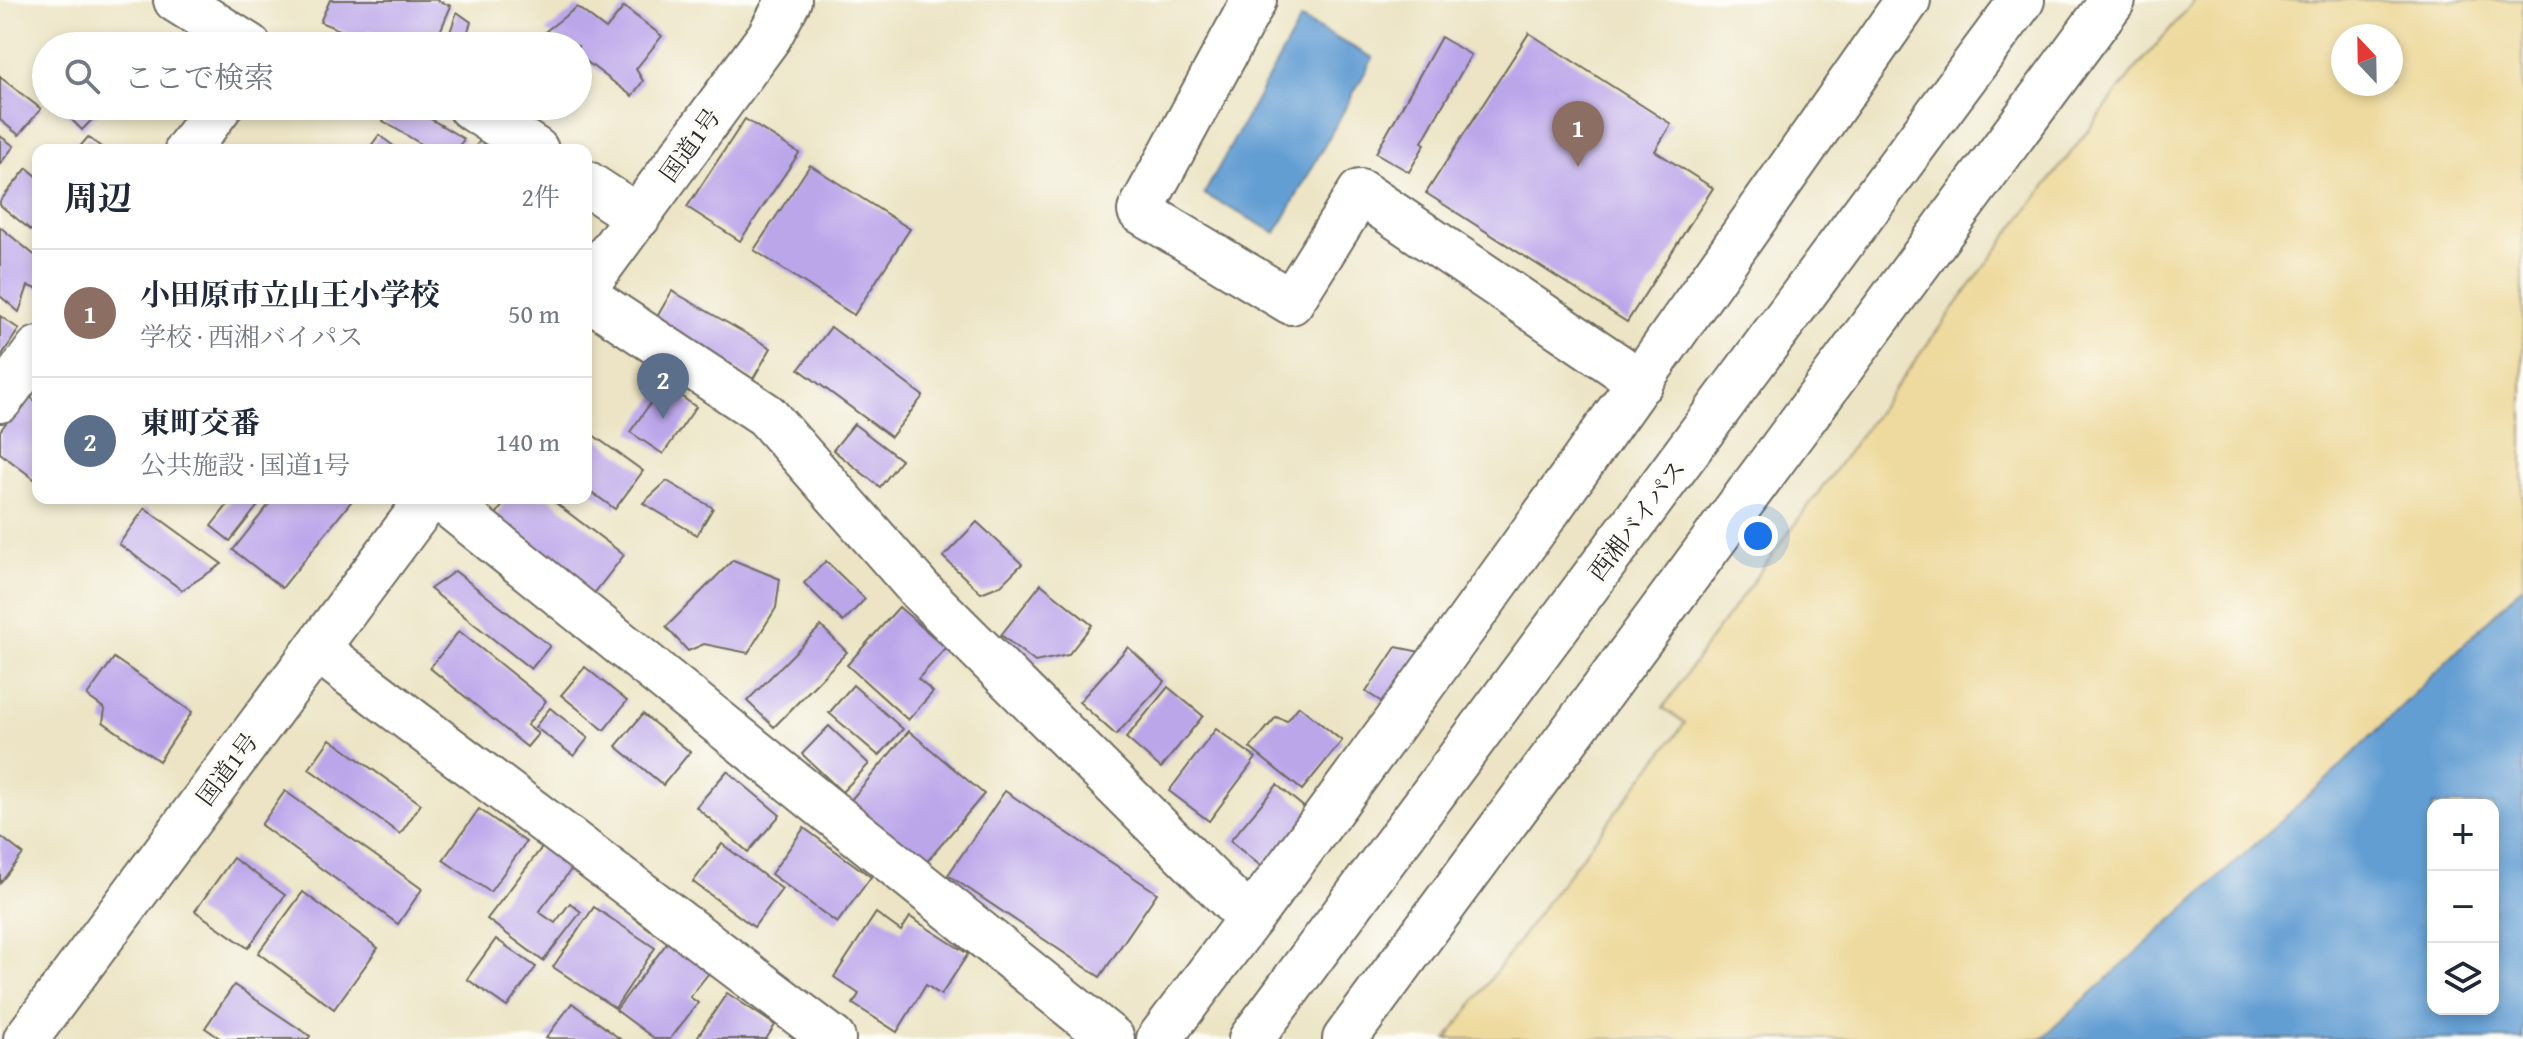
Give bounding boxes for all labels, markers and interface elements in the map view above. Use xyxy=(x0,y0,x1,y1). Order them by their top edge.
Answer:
north arrow xyxy=(2331,24,2403,96)
search box xyxy=(32,32,592,120)
icon: search xyxy=(60,54,104,98)
text: ここで検索 xyxy=(124,55,274,99)
street label: 国道1号 xyxy=(651,101,729,189)
pin: 1 xyxy=(1552,101,1604,167)
text: 周辺 xyxy=(64,173,132,222)
text: 2件 xyxy=(521,177,560,216)
text: 小田原市立山王小学校 xyxy=(140,272,440,316)
text: 1 xyxy=(83,294,97,333)
text: 50 m xyxy=(508,294,560,333)
text: 学校 · 西湘バイパス xyxy=(140,317,363,356)
pin: 2 xyxy=(637,353,689,419)
text: 東町交番 xyxy=(140,400,260,444)
text: 2 xyxy=(83,422,97,461)
text: 140 m xyxy=(495,422,560,461)
text: 公共施設 · 国道1号 xyxy=(140,445,350,484)
street label: 西湘バイパス xyxy=(1580,452,1694,588)
your location xyxy=(1738,516,1778,556)
street label: 国道1号 xyxy=(188,725,266,813)
map controls xyxy=(2427,799,2499,1015)
button: + xyxy=(2427,799,2499,871)
button: − xyxy=(2427,871,2499,943)
button: layers xyxy=(2427,943,2499,1015)

